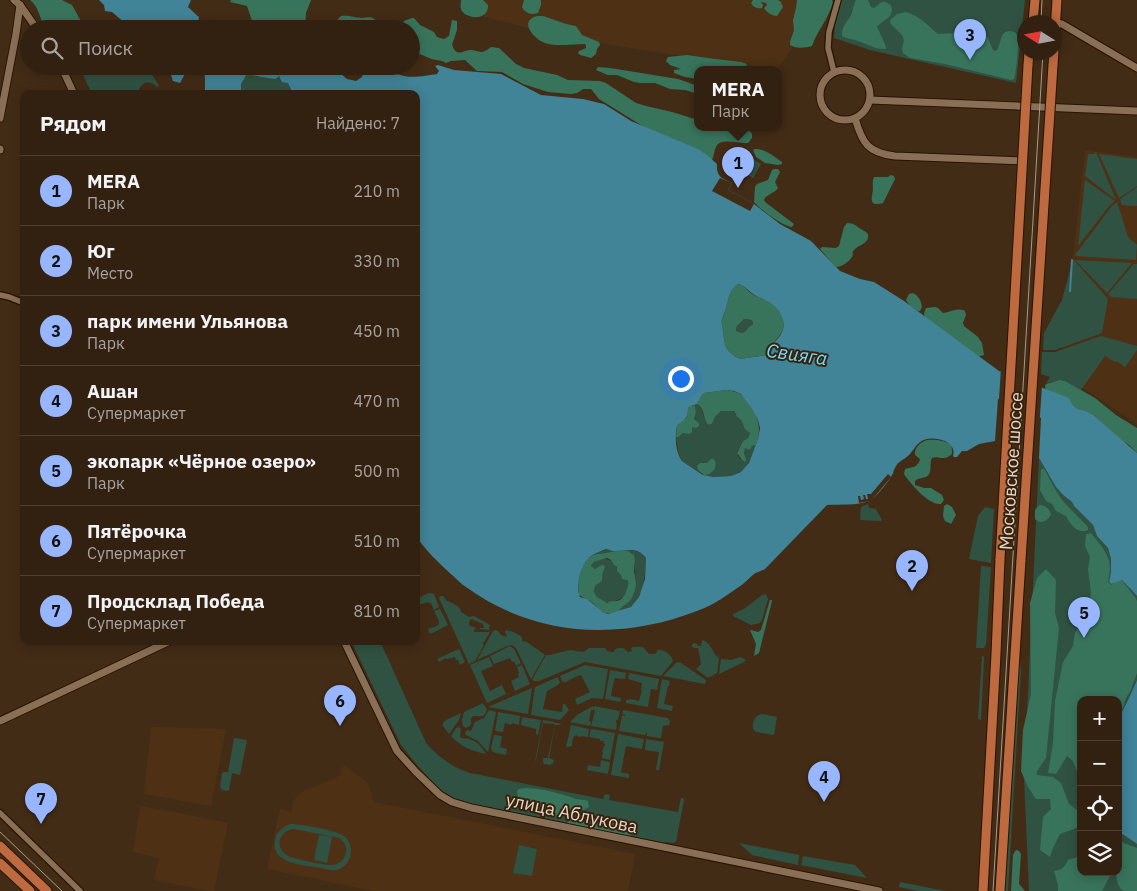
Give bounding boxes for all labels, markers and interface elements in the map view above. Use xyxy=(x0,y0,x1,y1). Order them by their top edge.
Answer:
north arrow xyxy=(1017,15,1062,60)
pin: 3 xyxy=(954,19,986,60)
search box xyxy=(20,20,420,75)
icon: search xyxy=(38,34,66,62)
text: Поиск xyxy=(78,36,133,60)
popup xyxy=(694,66,782,131)
text: MERA xyxy=(712,77,764,101)
text: Парк xyxy=(712,101,749,121)
text: Рядом xyxy=(40,109,107,137)
text: Найдено: 7 xyxy=(316,113,400,133)
pin: 1 xyxy=(722,147,754,188)
text: MERA xyxy=(87,169,140,193)
text: 1 xyxy=(51,181,61,201)
text: 210 m xyxy=(353,181,400,201)
text: Парк xyxy=(87,193,125,213)
text: Юг xyxy=(87,239,115,263)
text: 2 xyxy=(51,251,61,271)
text: 330 m xyxy=(353,251,400,271)
text: Место xyxy=(87,263,133,283)
text: парк имени Ульянова xyxy=(87,309,288,333)
text: 3 xyxy=(51,321,61,341)
text: 450 m xyxy=(353,321,400,341)
text: Парк xyxy=(87,333,125,353)
water label: Свияга xyxy=(765,338,829,370)
your location xyxy=(668,366,694,392)
text: Ашан xyxy=(87,379,139,403)
text: 4 xyxy=(51,391,61,411)
text: 470 m xyxy=(353,391,400,411)
street label: Московское шоссе xyxy=(994,391,1028,551)
text: Супермаркет xyxy=(87,403,186,423)
text: экопарк «Чёрное озеро» xyxy=(87,449,316,473)
text: 5 xyxy=(51,461,61,481)
text: 500 m xyxy=(353,461,400,481)
text: Парк xyxy=(87,473,125,493)
text: Пятёрочка xyxy=(87,519,187,543)
text: 6 xyxy=(51,531,61,551)
text: 510 m xyxy=(353,531,400,551)
text: Супермаркет xyxy=(87,543,186,563)
pin: 2 xyxy=(896,550,928,591)
text: Продсклад Победа xyxy=(87,589,265,613)
pin: 5 xyxy=(1068,597,1100,638)
text: 7 xyxy=(51,601,61,621)
text: 810 m xyxy=(353,601,400,621)
text: Супермаркет xyxy=(87,613,186,633)
pin: 6 xyxy=(324,685,356,726)
map controls xyxy=(1077,696,1122,876)
button: + xyxy=(1077,696,1122,741)
button: − xyxy=(1077,741,1122,786)
pin: 4 xyxy=(808,761,840,802)
pin: 7 xyxy=(25,783,57,824)
button: locate xyxy=(1077,786,1122,831)
street label: улица Аблукова xyxy=(504,788,640,838)
button: layers xyxy=(1077,831,1122,876)

